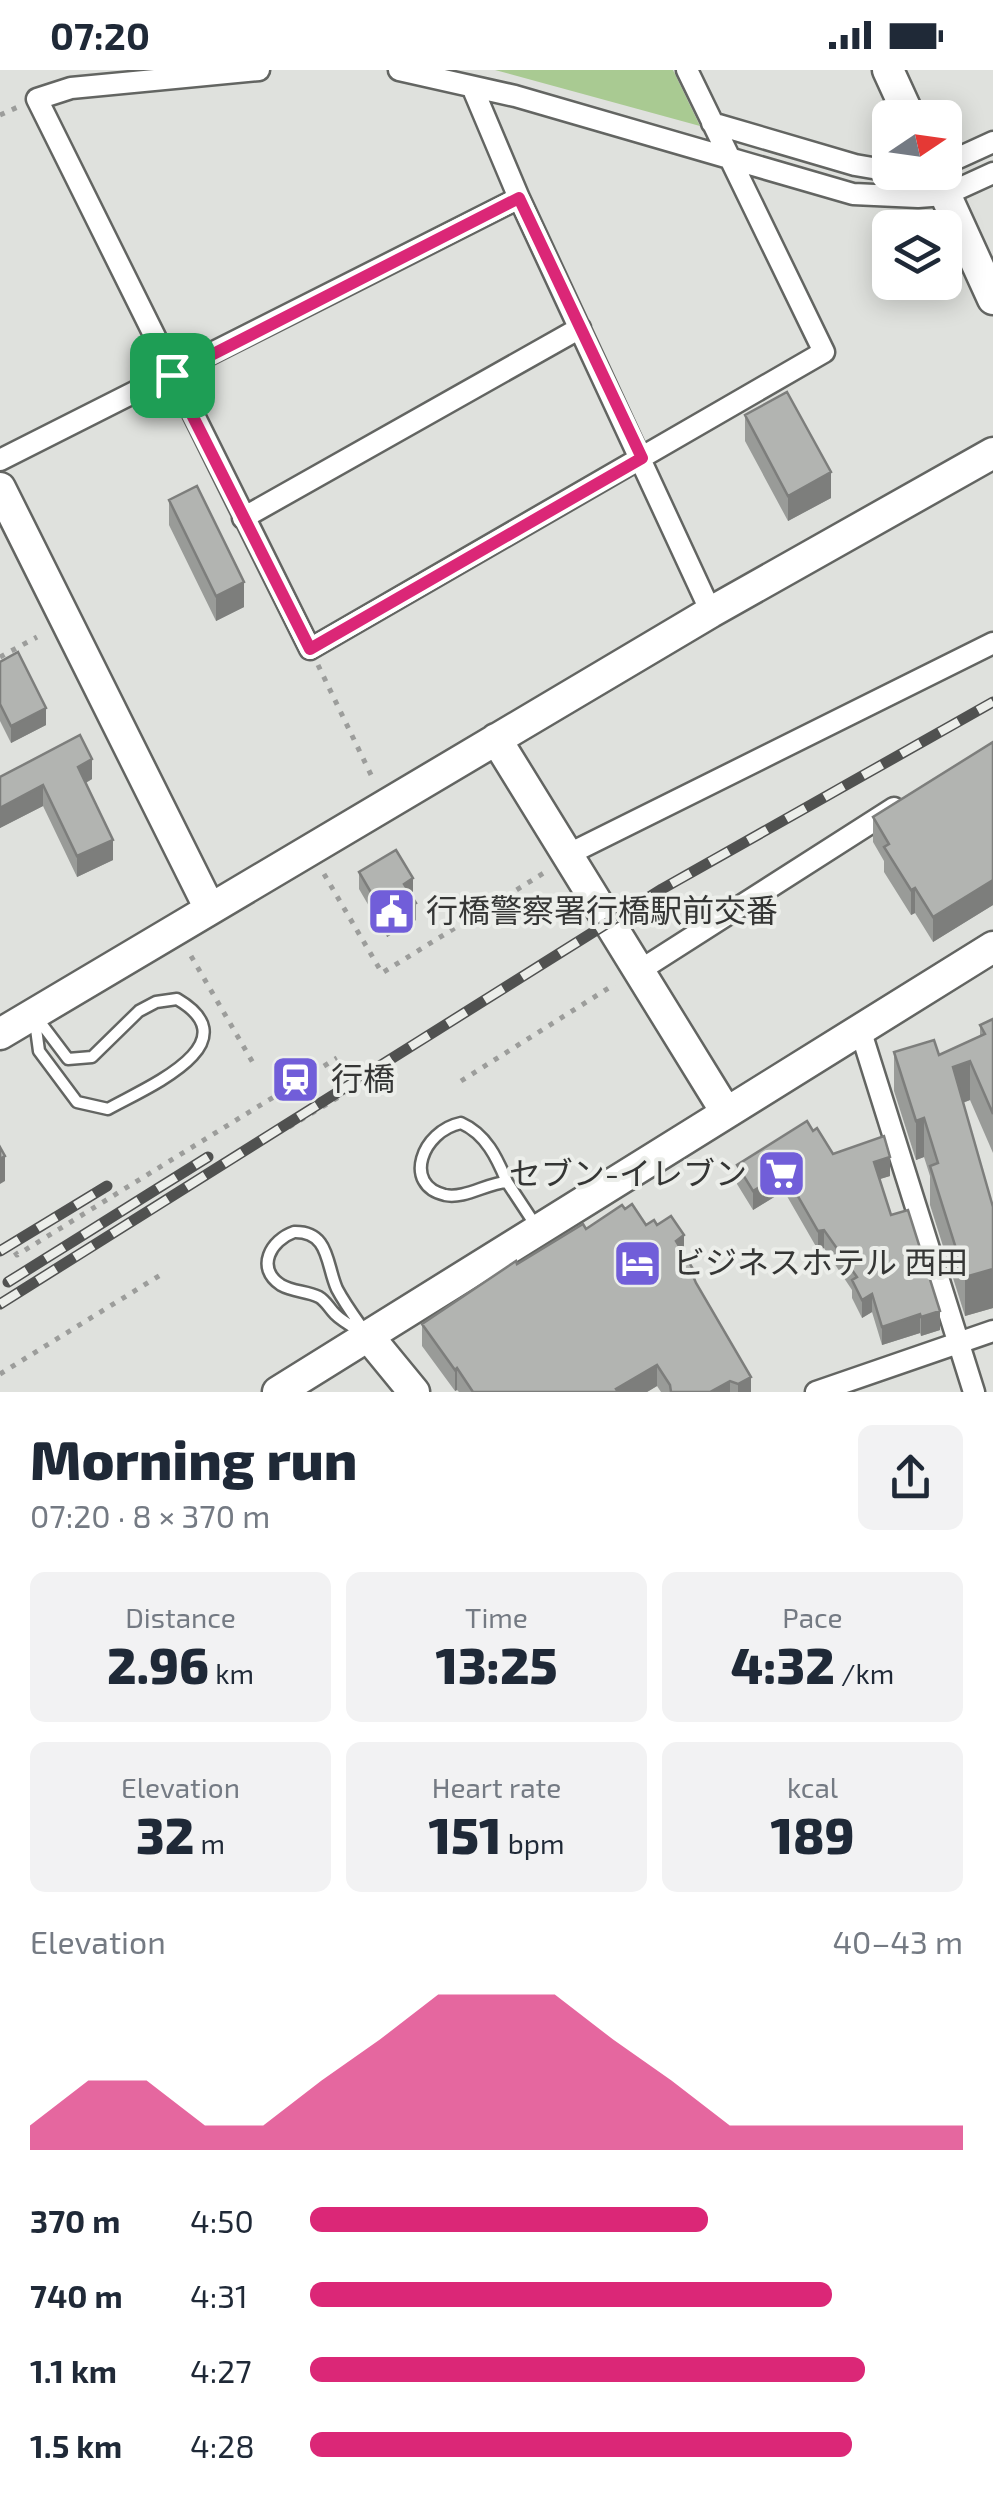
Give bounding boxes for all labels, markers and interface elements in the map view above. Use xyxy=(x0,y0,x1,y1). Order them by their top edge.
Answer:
text: 07:20 xyxy=(50,12,150,58)
north arrow xyxy=(872,100,962,190)
map controls xyxy=(872,100,962,300)
button: layers xyxy=(872,210,962,300)
pin xyxy=(130,333,215,418)
icon: arrive xyxy=(145,348,200,403)
public building icon: 行橋警察署行橋駅前交番 xyxy=(365,885,417,937)
place label: 行橋警察署行橋駅前交番 xyxy=(426,890,778,928)
station icon: 行橋 xyxy=(270,1053,322,1105)
place label: 行橋 xyxy=(331,1058,395,1096)
supermarket icon: セブン-イレブン xyxy=(756,1148,808,1200)
place label: セブン-イレブン xyxy=(509,1153,747,1191)
hotel icon: ビジネスホテル 西田 xyxy=(612,1237,664,1289)
place label: ビジネスホテル 西田 xyxy=(673,1242,968,1280)
text: Morning run xyxy=(30,1425,358,1491)
button: share xyxy=(858,1425,963,1530)
text: 07:20 · 8 × 370 m xyxy=(30,1496,270,1534)
text: Distance xyxy=(125,1600,236,1634)
text: Time xyxy=(465,1600,528,1634)
text: Pace xyxy=(782,1600,843,1634)
text: 2.96 xyxy=(107,1634,209,1694)
text: 13:25 xyxy=(435,1634,558,1694)
text: 4:32 xyxy=(731,1634,835,1694)
text: km xyxy=(209,1656,254,1690)
text: /km xyxy=(835,1656,894,1690)
text: Elevation xyxy=(121,1770,240,1804)
text: Heart rate xyxy=(432,1770,561,1804)
text: kcal xyxy=(787,1770,838,1804)
text: 32 xyxy=(136,1804,194,1864)
text: 151 xyxy=(428,1804,502,1864)
text: 189 xyxy=(770,1804,855,1864)
text: m xyxy=(194,1826,225,1860)
text: bpm xyxy=(502,1826,565,1860)
text: Elevation xyxy=(30,1922,166,1960)
text: 40–43 m xyxy=(832,1922,963,1960)
text: 370 m xyxy=(30,2201,120,2239)
text: 4:50 xyxy=(190,2201,254,2239)
text: 740 m xyxy=(30,2276,123,2314)
text: 4:31 xyxy=(190,2276,248,2314)
text: 1.1 km xyxy=(30,2351,117,2389)
text: 4:27 xyxy=(190,2351,252,2389)
text: 1.5 km xyxy=(30,2426,122,2464)
text: 4:28 xyxy=(190,2426,255,2464)

